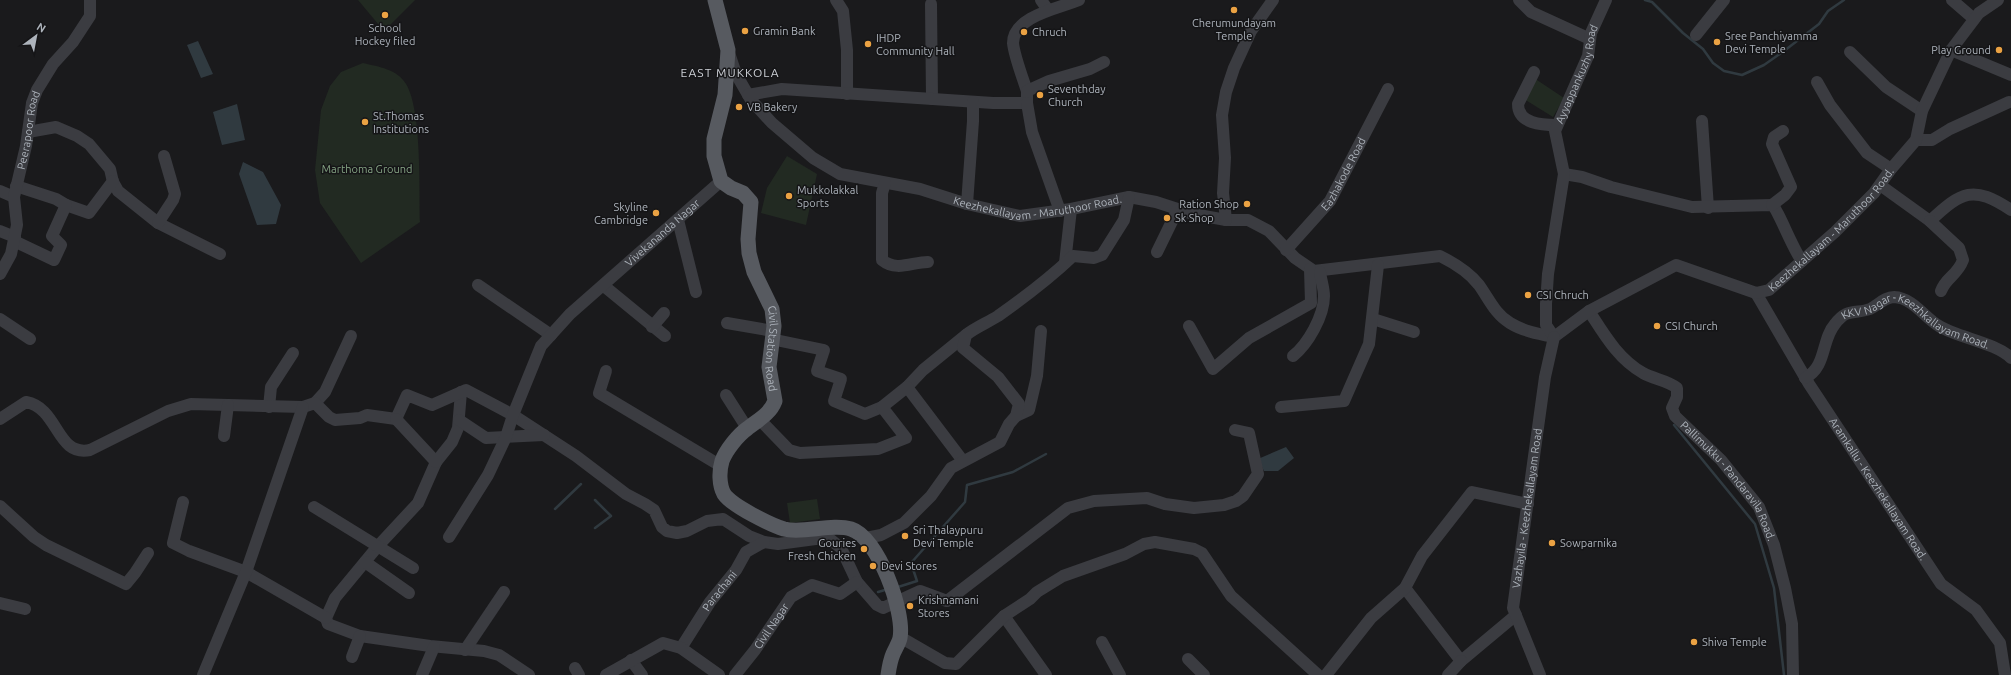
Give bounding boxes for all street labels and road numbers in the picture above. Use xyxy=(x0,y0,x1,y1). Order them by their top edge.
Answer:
street label: Ayyappankuzhy Road xyxy=(1553,23,1600,125)
street label: Peerapoor Road xyxy=(15,89,42,171)
street label: Eazhakode Road xyxy=(1319,135,1368,213)
street label: Keezhekallayam - Maruthoor Road. xyxy=(1766,165,1896,294)
street label: Keezhekallayam - Maruthoor Road. xyxy=(951,191,1123,205)
street label: Vivekananda Nagar xyxy=(623,196,703,269)
street label: KKV Nagar - Keezhkallayam Road. xyxy=(1839,291,1991,351)
street label: Civil Station Road xyxy=(763,303,780,392)
street label: Aramkallu - Keezhekallayam Road. xyxy=(1827,416,1929,562)
street label: Pallimukku - Pandaravila Road. xyxy=(1678,419,1778,542)
street label: Vazhayila - Keezhekallayam Road xyxy=(1510,427,1544,589)
street label: Parachani xyxy=(700,568,739,613)
street label: Civil Nagar xyxy=(752,600,791,651)

